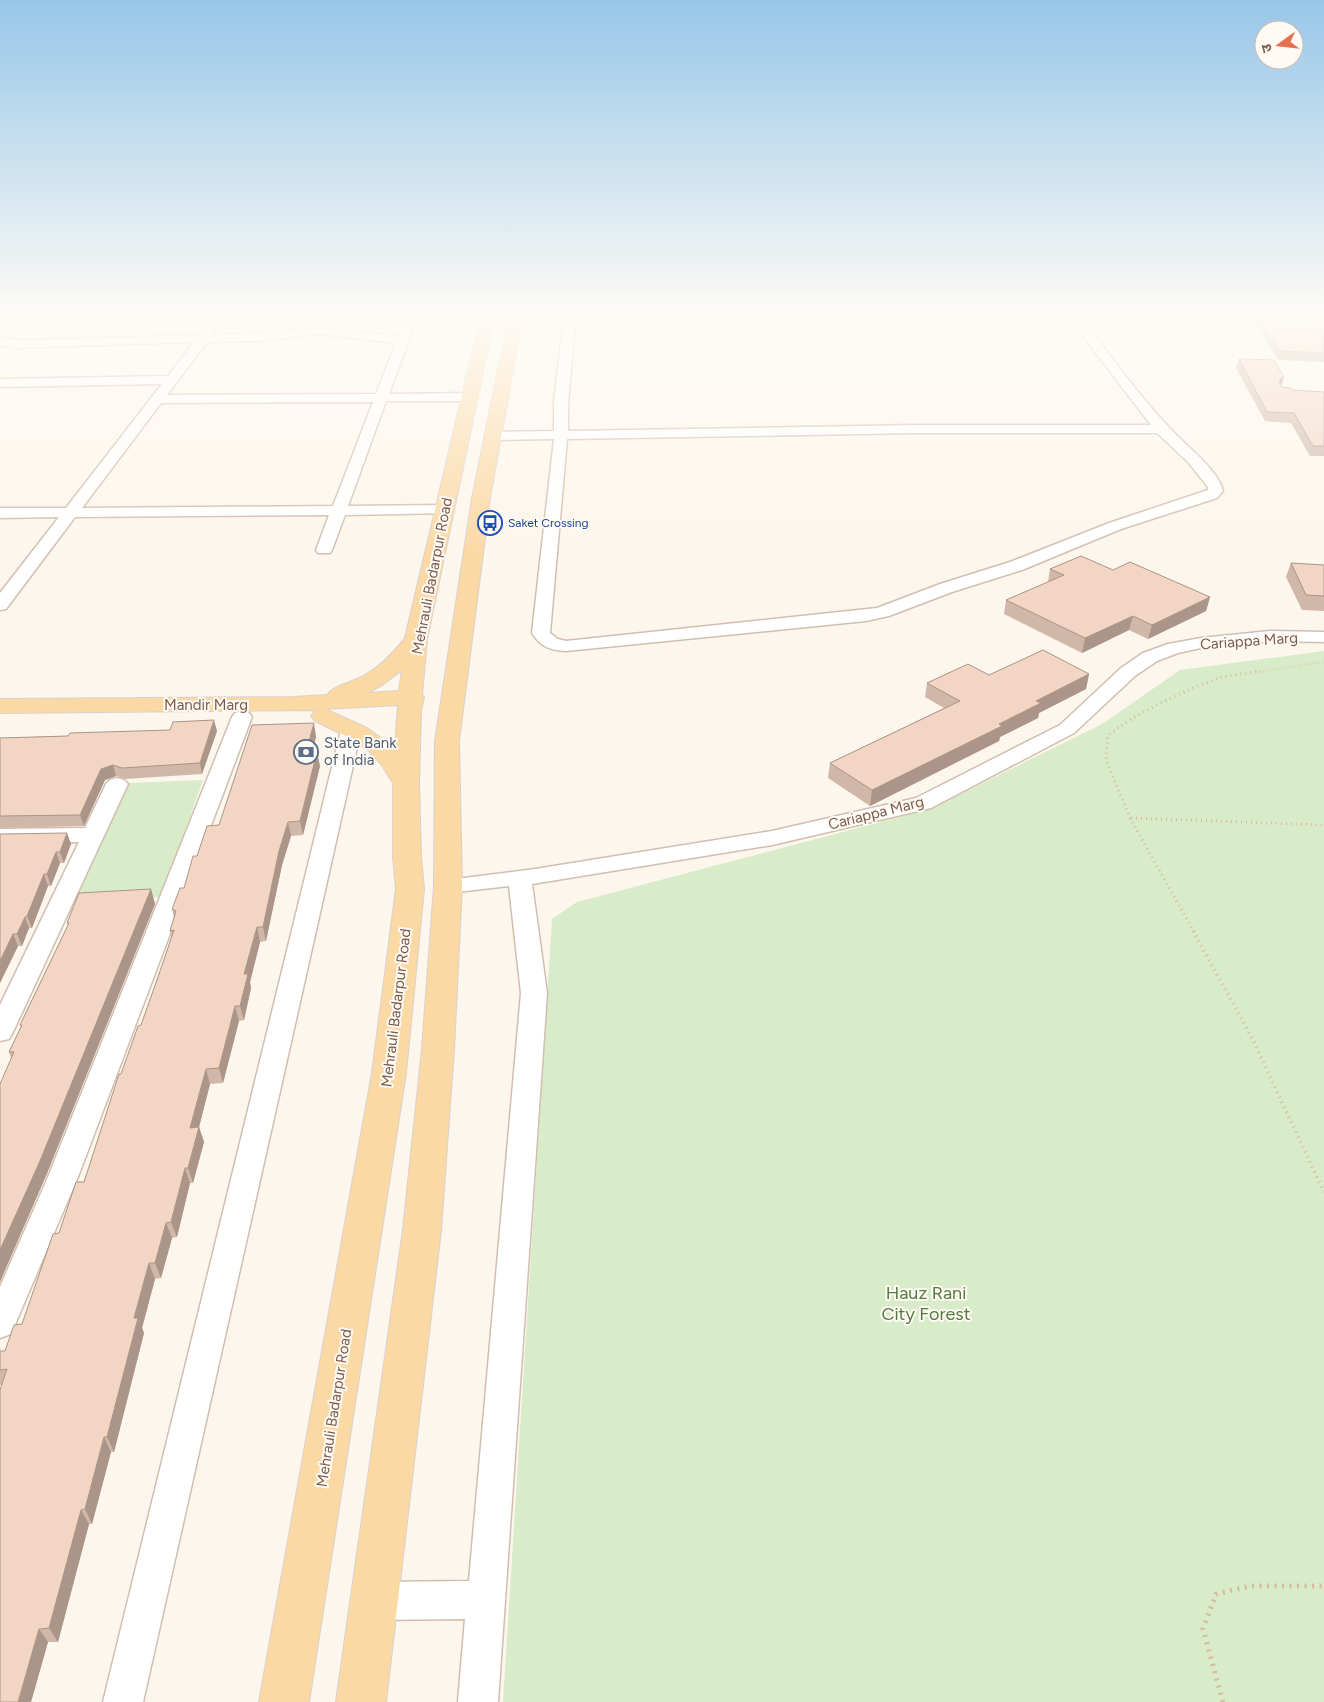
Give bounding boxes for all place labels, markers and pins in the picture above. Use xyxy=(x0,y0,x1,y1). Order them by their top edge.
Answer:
bus stop icon: Saket Crossing xyxy=(477,510,503,536)
place label: Saket Crossing xyxy=(508,516,589,530)
place label: State Bank of India xyxy=(324,734,397,769)
bank icon: State Bank of India xyxy=(293,739,319,765)

